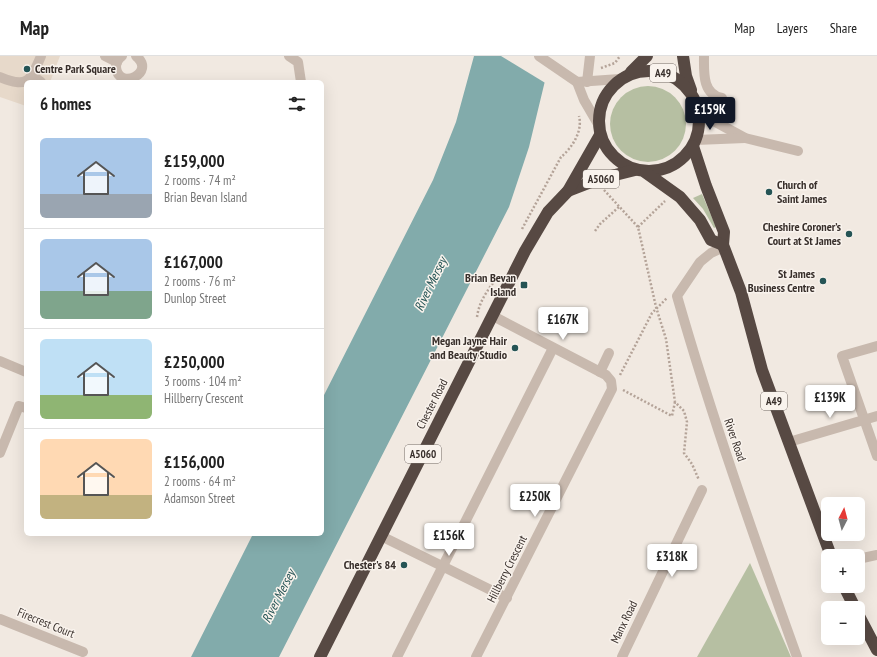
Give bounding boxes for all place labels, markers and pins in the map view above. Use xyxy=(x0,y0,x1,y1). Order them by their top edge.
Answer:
place label: Centre Park Square xyxy=(35,61,116,76)
marker: Centre Park Square xyxy=(22,64,32,74)
pin: £159K xyxy=(682,97,738,131)
place label: Church of Saint James xyxy=(777,177,827,206)
marker: Church of Saint James xyxy=(764,187,774,197)
place label: Cheshire Coroner’s Court at St James xyxy=(763,219,841,248)
marker: Cheshire Coroner’s Court at St James xyxy=(844,229,854,239)
place label: St James Business Centre xyxy=(748,266,815,295)
place label: Brian Bevan Island xyxy=(465,270,516,299)
marker: St James Business Centre xyxy=(818,276,828,286)
marker: Brian Bevan Island xyxy=(519,280,529,290)
pin: £167K xyxy=(535,307,591,341)
place label: Megan Jayne Hair and Beauty Studio xyxy=(430,333,508,362)
marker: Megan Jayne Hair and Beauty Studio xyxy=(510,343,520,353)
pin: £139K xyxy=(802,385,858,419)
pin: £250K xyxy=(507,484,563,518)
pin: £156K xyxy=(421,523,477,557)
pin: £318K xyxy=(644,544,700,578)
place label: Chester's 84 xyxy=(344,557,396,572)
marker: Chester's 84 xyxy=(399,560,409,570)

